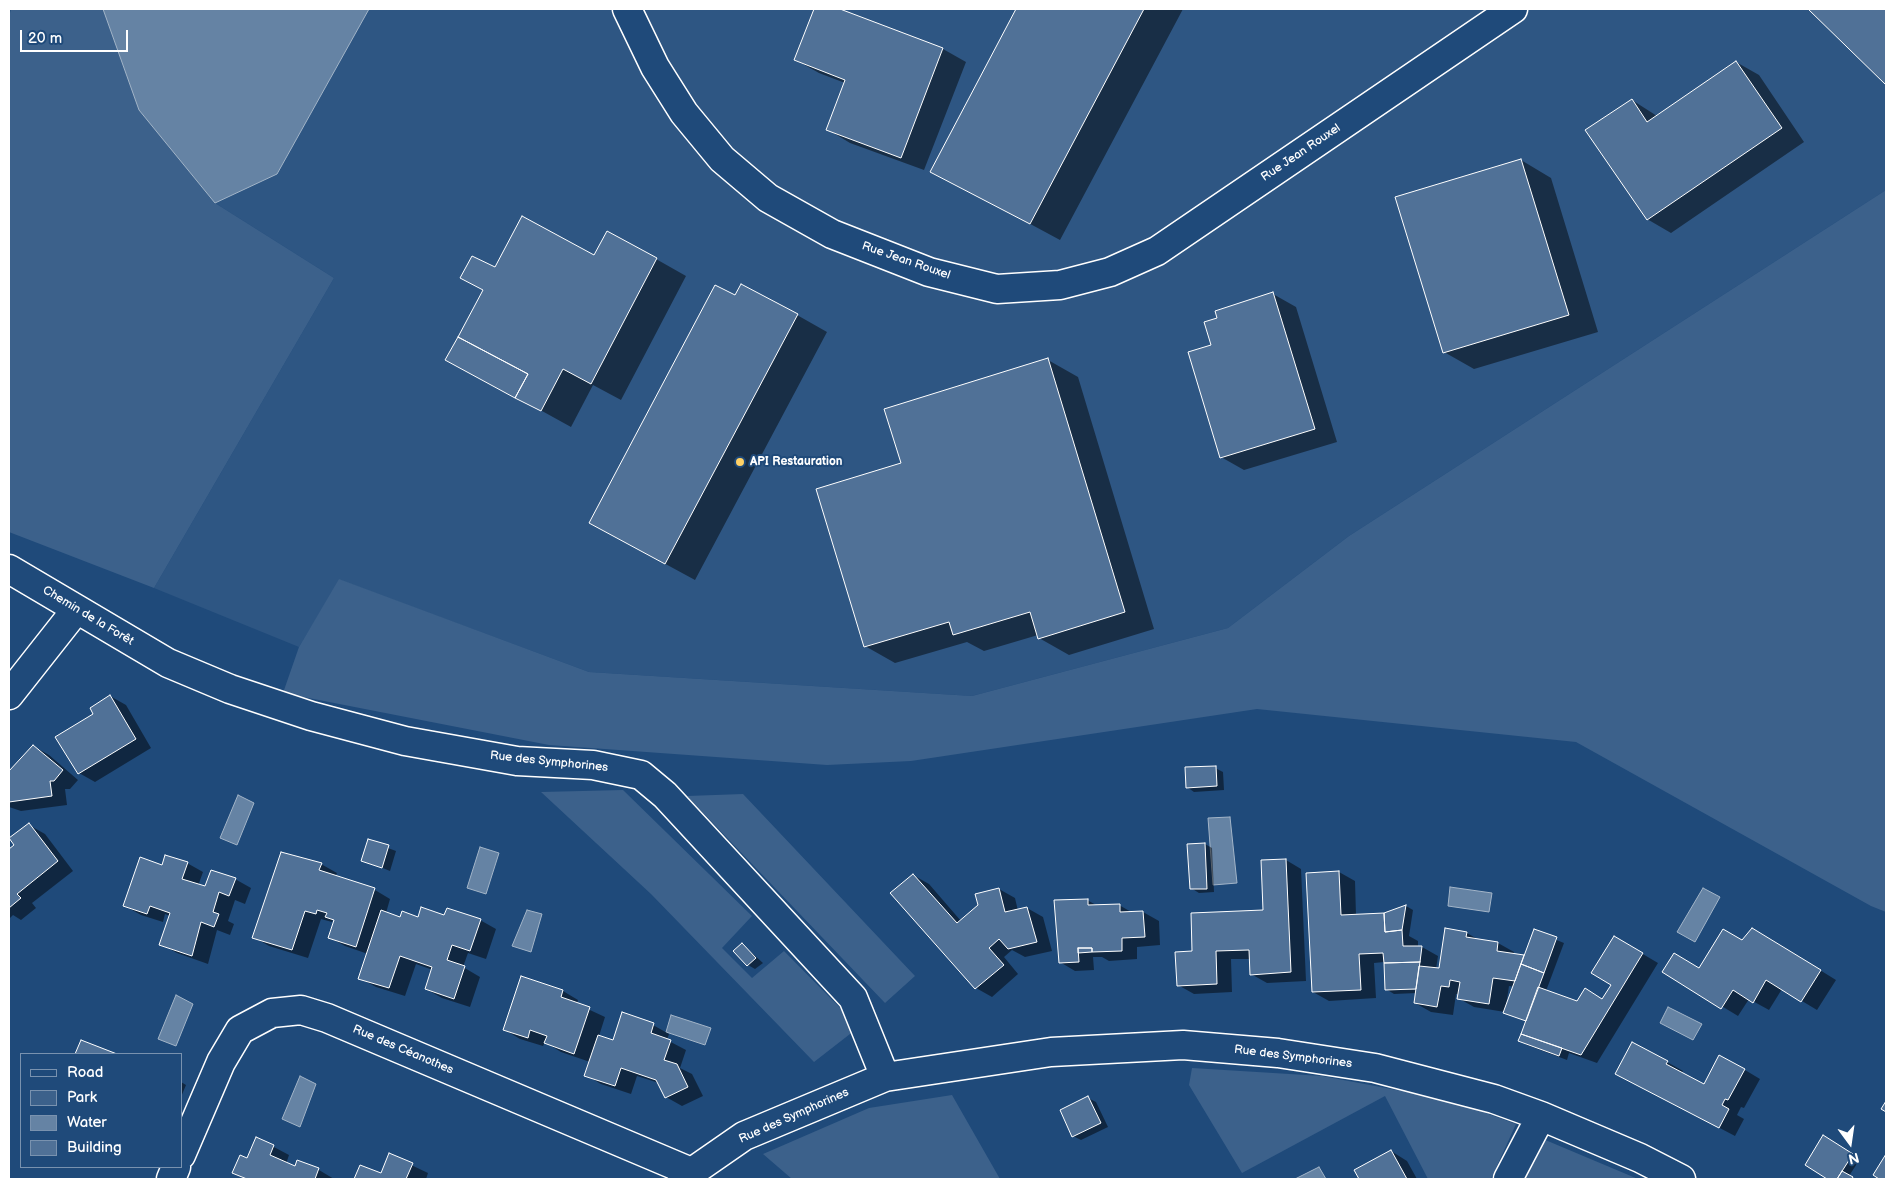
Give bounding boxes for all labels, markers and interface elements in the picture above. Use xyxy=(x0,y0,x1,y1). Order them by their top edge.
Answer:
scale bar xyxy=(22,20,130,52)
text: 20 m xyxy=(28,29,62,48)
street label: Rue Jean Rouxel xyxy=(1259,121,1343,185)
street label: Rue Jean Rouxel xyxy=(860,239,952,283)
place label: API Restauration xyxy=(750,455,843,469)
marker: API Restauration xyxy=(734,456,746,468)
street label: Chemin de la Forêt xyxy=(40,583,136,649)
street label: Rue des Symphorines xyxy=(489,749,609,775)
street label: Rue des Céanothes xyxy=(350,1022,456,1078)
street label: Rue des Symphorines xyxy=(1233,1043,1353,1071)
legend xyxy=(20,1053,182,1168)
text: Road xyxy=(67,1063,103,1082)
street label: Rue des Symphorines xyxy=(737,1085,851,1147)
text: Park xyxy=(67,1088,97,1107)
text: Water xyxy=(67,1113,107,1132)
north arrow xyxy=(1825,1118,1875,1168)
text: Building xyxy=(67,1138,122,1157)
text: N xyxy=(1847,1149,1861,1168)

